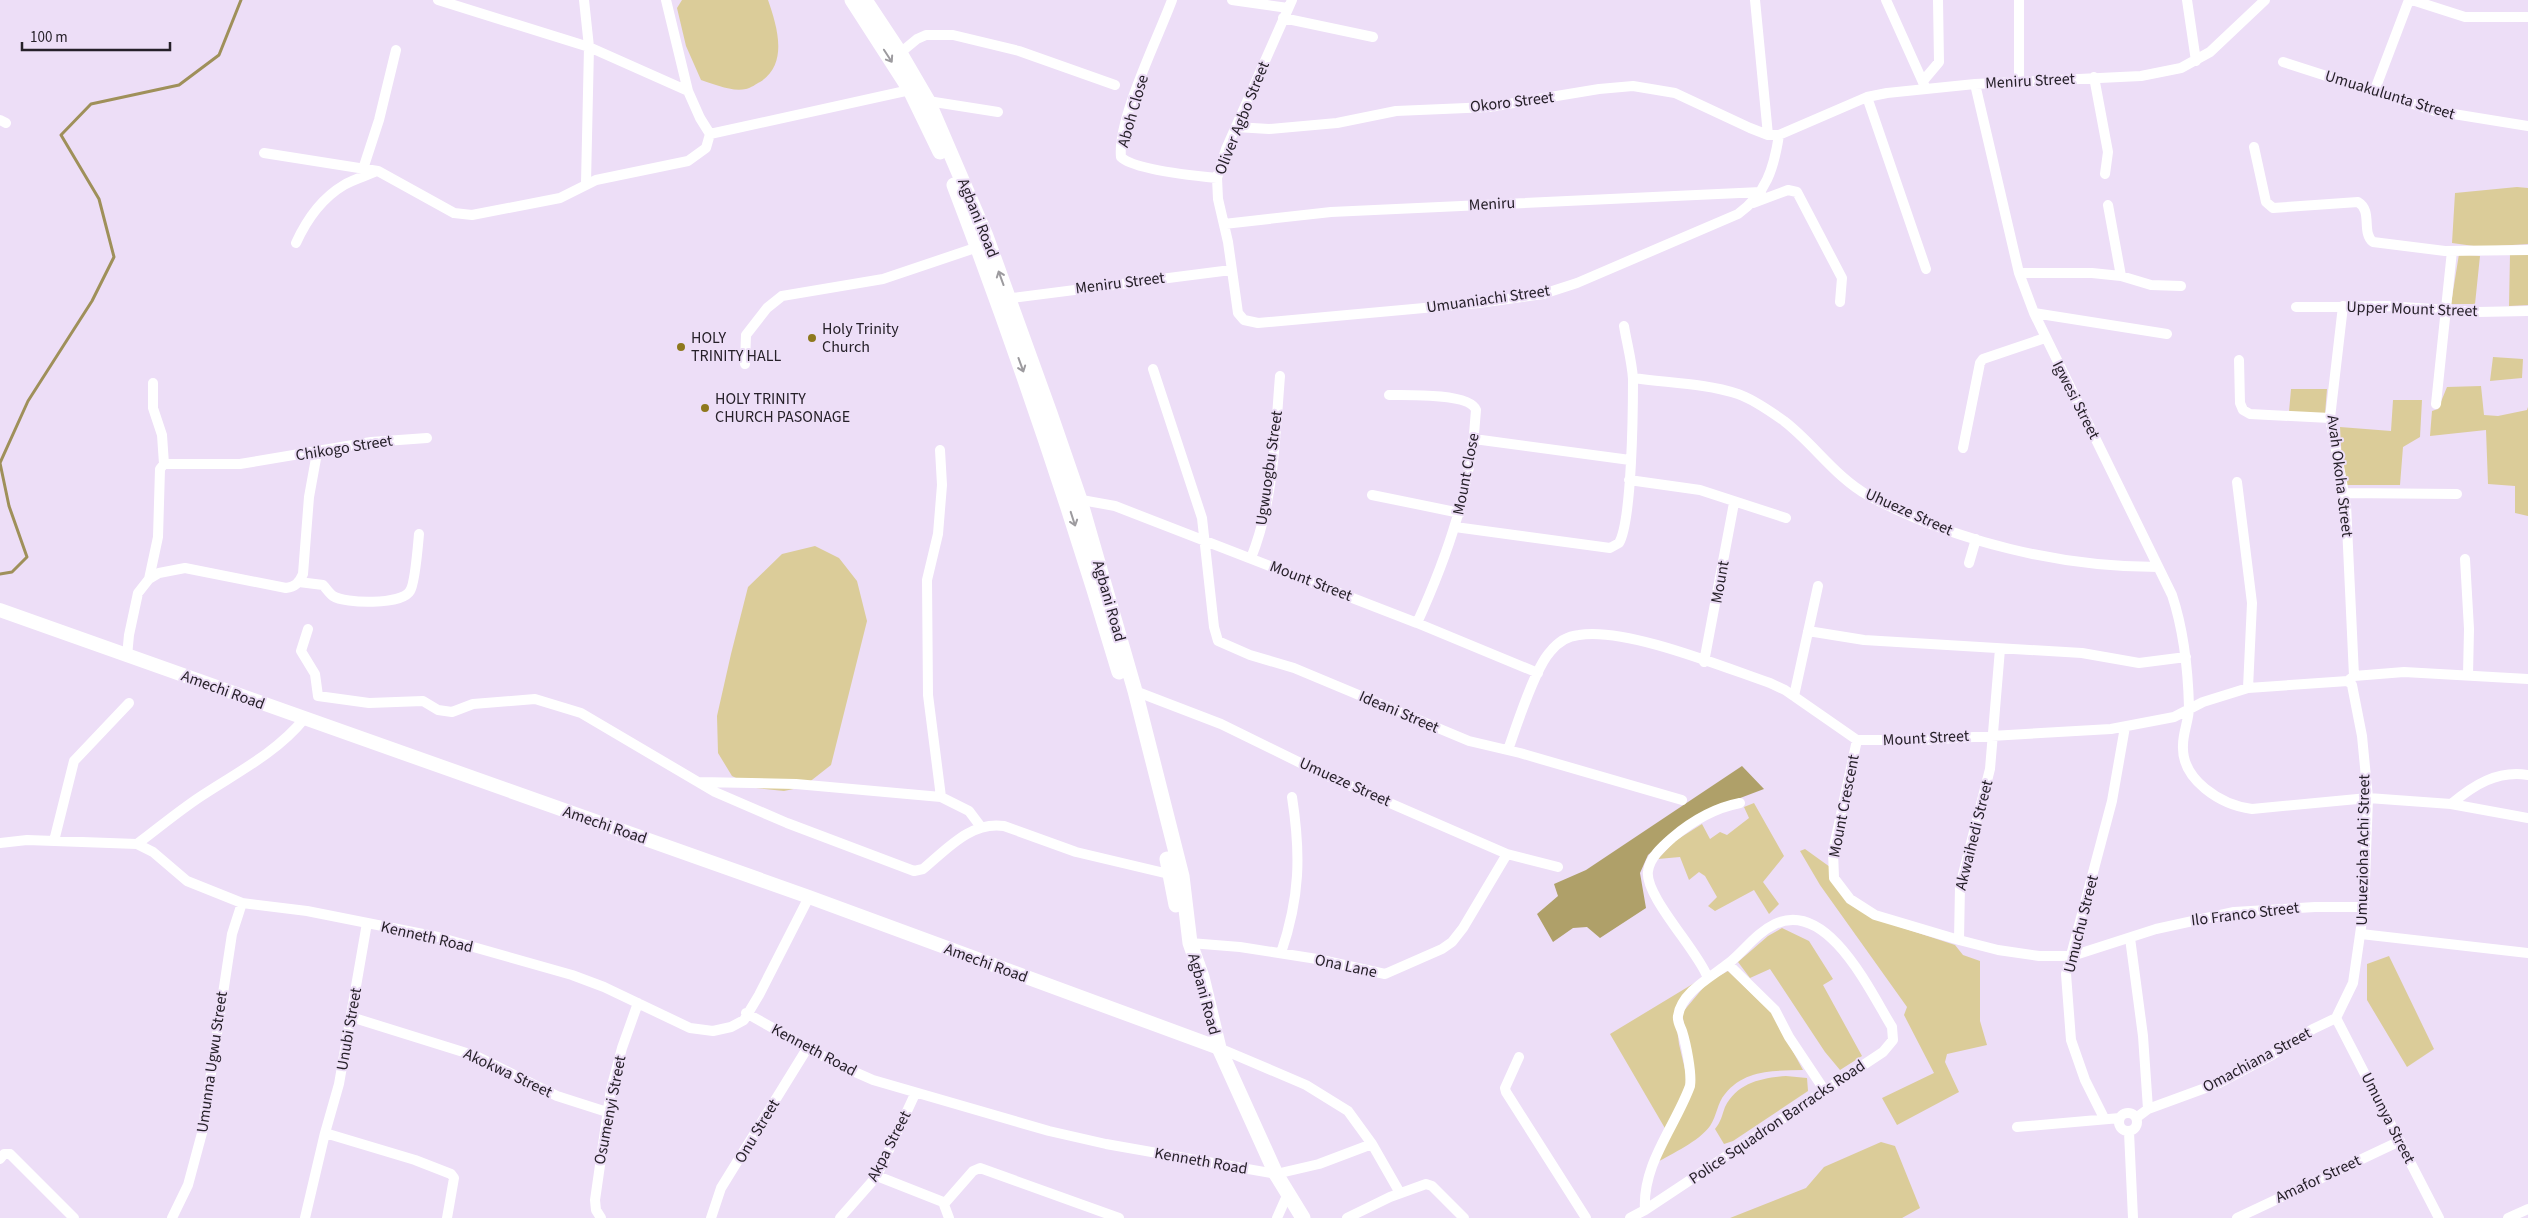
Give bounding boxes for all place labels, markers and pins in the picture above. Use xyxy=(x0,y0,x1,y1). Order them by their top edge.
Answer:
place label: Holy Trinity Church xyxy=(822,318,899,358)
place label: HOLY TRINITY HALL xyxy=(691,327,782,367)
marker: Holy Trinity Church xyxy=(806,332,818,344)
marker: HOLY TRINITY HALL xyxy=(675,341,687,353)
place label: HOLY TRINITY CHURCH PASONAGE xyxy=(715,388,850,428)
marker: HOLY TRINITY CHURCH PASONAGE xyxy=(699,402,711,414)

